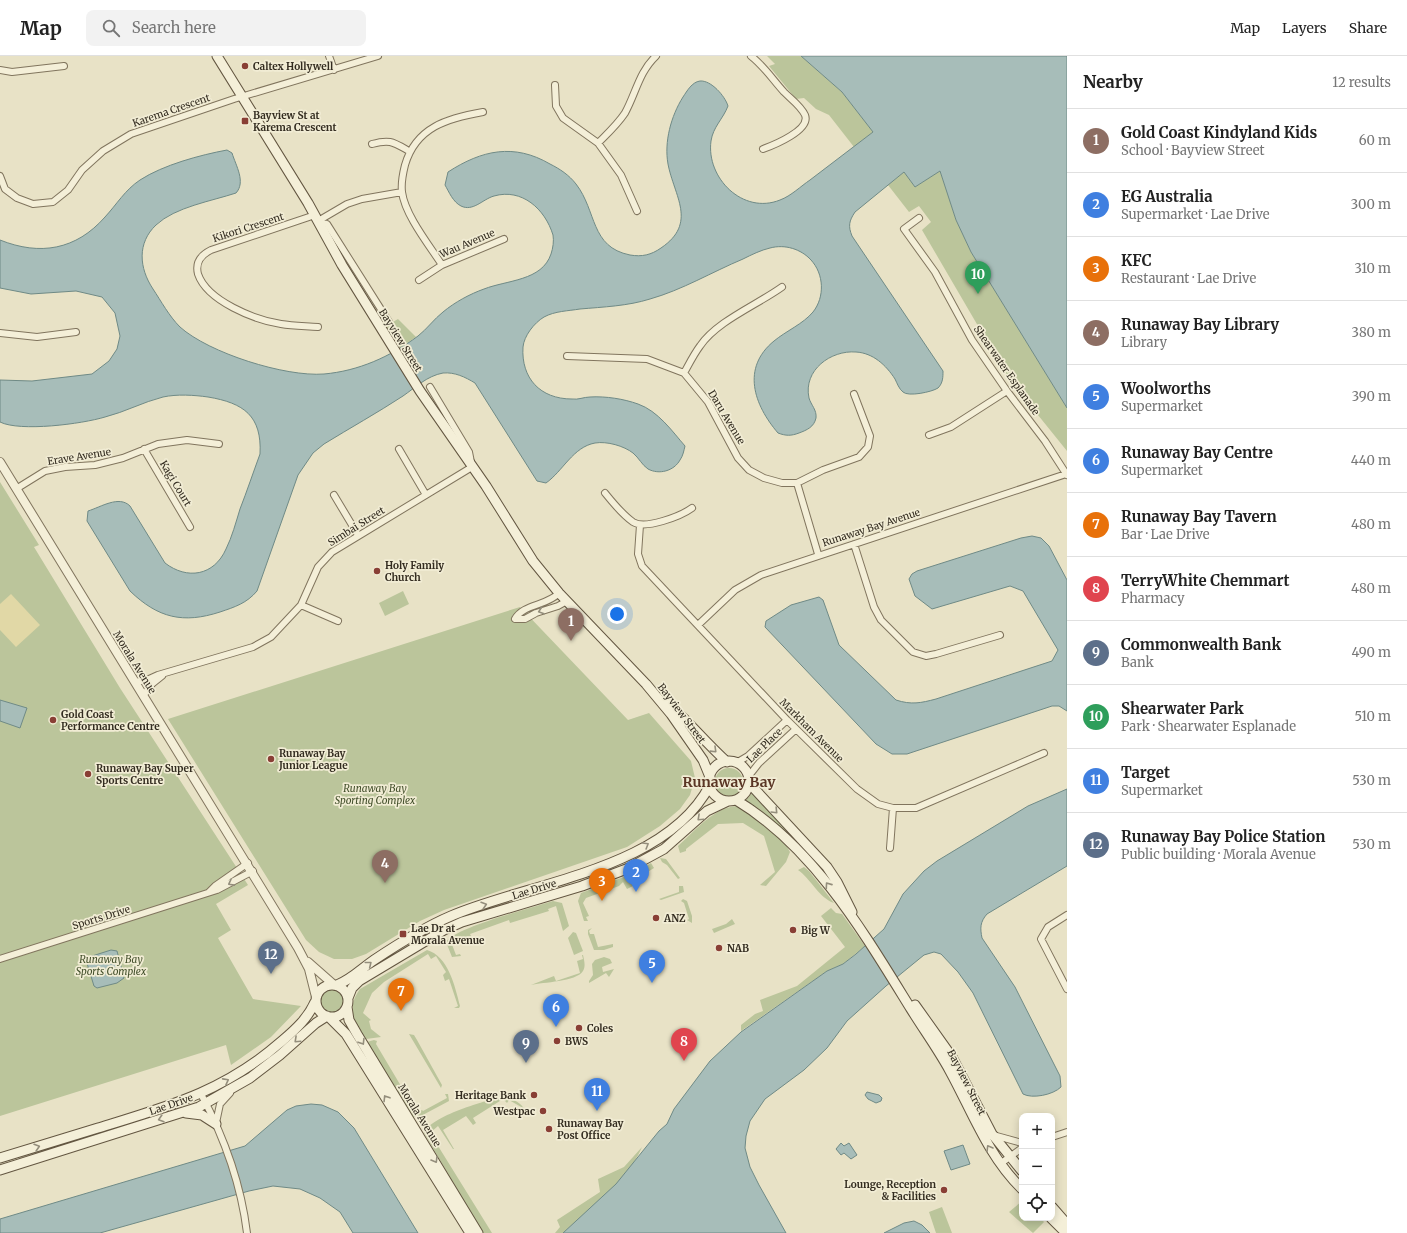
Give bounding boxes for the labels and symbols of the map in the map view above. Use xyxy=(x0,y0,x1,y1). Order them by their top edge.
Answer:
place label: Caltex Hollywell xyxy=(253,60,334,73)
marker: Caltex Hollywell xyxy=(240,61,250,71)
street label: Karema Crescent xyxy=(131,91,212,130)
place label: Bayview St at Karema Crescent xyxy=(253,109,337,134)
marker: Bayview St at Karema Crescent xyxy=(240,116,250,126)
street label: Kikori Crescent xyxy=(211,210,285,245)
street label: Wau Avenue xyxy=(437,226,497,261)
pin: 10 xyxy=(965,261,991,294)
street label: Bayview Street xyxy=(376,306,425,374)
street label: Shearwater Esplanade xyxy=(971,323,1042,418)
street label: Daru Avenue xyxy=(705,388,748,447)
street label: Erave Avenue xyxy=(46,445,112,468)
street label: Kagi Court xyxy=(157,458,194,509)
street label: Simbai Street xyxy=(325,504,387,549)
street label: Runaway Bay Avenue xyxy=(821,505,922,549)
place label: Holy Family Church xyxy=(385,559,444,584)
marker: Holy Family Church xyxy=(372,566,382,576)
your location xyxy=(607,604,627,624)
one-way arrow xyxy=(537,607,544,615)
pin: 1 xyxy=(558,608,584,641)
street label: Morala Avenue xyxy=(110,629,159,696)
street label: Bayview Street xyxy=(655,681,709,746)
street label: Markham Avenue xyxy=(777,696,846,765)
place label: Gold Coast Performance Centre xyxy=(61,708,160,733)
marker: Gold Coast Performance Centre xyxy=(48,715,58,725)
street label: Lae Place xyxy=(744,725,785,766)
one-way arrow xyxy=(709,745,717,753)
place label: Runaway Bay Junior League xyxy=(278,747,348,772)
marker: Runaway Bay Junior League xyxy=(266,754,276,764)
place label: Runaway Bay Super Sports Centre xyxy=(96,762,194,787)
marker: Runaway Bay Super Sports Centre xyxy=(83,769,93,779)
district label: Runaway Bay xyxy=(682,773,776,791)
park label: Runaway Bay Sporting Complex xyxy=(335,782,416,807)
one-way arrow xyxy=(770,807,777,814)
one-way arrow xyxy=(697,813,704,820)
one-way arrow xyxy=(642,843,649,850)
pin: 4 xyxy=(372,850,398,883)
pin: 2 xyxy=(623,859,649,892)
pin: 3 xyxy=(589,868,615,901)
street label: Lae Drive xyxy=(510,877,558,902)
one-way arrow xyxy=(228,879,235,886)
one-way arrow xyxy=(825,882,833,889)
one-way arrow xyxy=(481,901,488,910)
street label: Sports Drive xyxy=(71,903,132,932)
place label: ANZ xyxy=(663,912,686,925)
marker: ANZ xyxy=(651,913,661,923)
place label: Lae Dr at Morala Avenue xyxy=(411,922,485,947)
place label: Big W xyxy=(801,924,831,937)
marker: Big W xyxy=(788,925,798,935)
marker: Lae Dr at Morala Avenue xyxy=(398,929,408,939)
pin: 12 xyxy=(258,941,284,974)
place label: NAB xyxy=(727,942,749,955)
marker: NAB xyxy=(714,943,724,953)
pin: 5 xyxy=(639,950,665,983)
park label: Runaway Bay Sports Complex xyxy=(76,953,147,978)
one-way arrow xyxy=(365,961,372,968)
pin: 7 xyxy=(388,978,414,1011)
pin: 6 xyxy=(543,994,569,1027)
place label: Coles xyxy=(587,1022,613,1035)
marker: Coles xyxy=(574,1023,584,1033)
pin: 8 xyxy=(671,1028,697,1061)
pin: 9 xyxy=(513,1030,539,1063)
place label: BWS xyxy=(565,1035,588,1048)
one-way arrow xyxy=(294,1036,302,1043)
marker: BWS xyxy=(552,1036,562,1046)
one-way arrow xyxy=(357,1038,365,1045)
street label: Bayview Street xyxy=(944,1047,989,1117)
one-way arrow xyxy=(221,1078,229,1086)
pin: 11 xyxy=(584,1078,610,1111)
street label: Morala Avenue xyxy=(395,1082,444,1149)
place label: Heritage Bank xyxy=(455,1089,527,1102)
marker: Heritage Bank xyxy=(529,1090,539,1100)
street label: Lae Drive xyxy=(148,1091,195,1118)
one-way arrow xyxy=(384,1096,391,1103)
place label: Westpac xyxy=(493,1105,535,1118)
marker: Westpac xyxy=(538,1106,548,1116)
one-way arrow xyxy=(158,1114,165,1123)
place label: Runaway Bay Post Office xyxy=(557,1117,624,1142)
marker: Runaway Bay Post Office xyxy=(544,1124,554,1134)
one-way arrow xyxy=(34,1143,41,1152)
one-way arrow xyxy=(987,1145,994,1152)
one-way arrow xyxy=(431,1156,438,1163)
place label: Lounge, Reception & Facilities xyxy=(844,1178,936,1203)
marker: Lounge, Reception & Facilities xyxy=(939,1185,949,1195)

